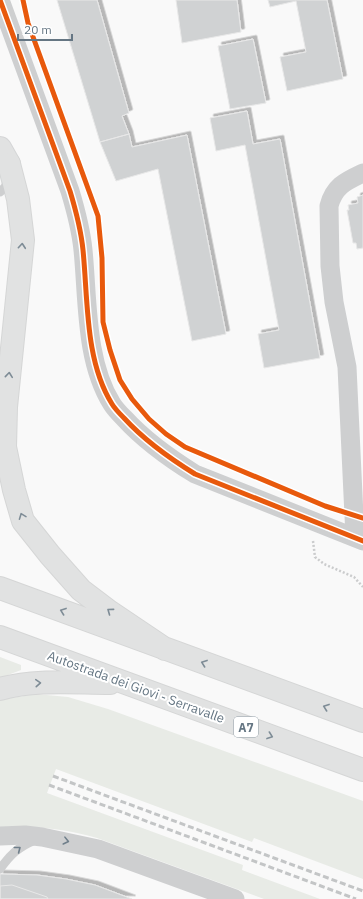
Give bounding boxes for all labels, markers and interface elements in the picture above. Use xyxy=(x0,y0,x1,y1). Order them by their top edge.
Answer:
scale bar xyxy=(18,16,72,42)
text: 20 m xyxy=(24,22,52,37)
one-way arrow xyxy=(17,243,26,249)
one-way arrow xyxy=(4,372,13,378)
one-way arrow xyxy=(19,513,27,520)
one-way arrow xyxy=(59,607,66,616)
one-way arrow xyxy=(107,609,114,616)
street label: Autostrada dei Giovi - Serravalle xyxy=(45,647,227,727)
one-way arrow xyxy=(201,659,208,667)
one-way arrow xyxy=(35,679,41,688)
one-way arrow xyxy=(323,704,330,712)
road number: A7 xyxy=(234,717,258,737)
one-way arrow xyxy=(267,731,274,740)
one-way arrow xyxy=(63,837,70,845)
one-way arrow xyxy=(13,847,20,854)

